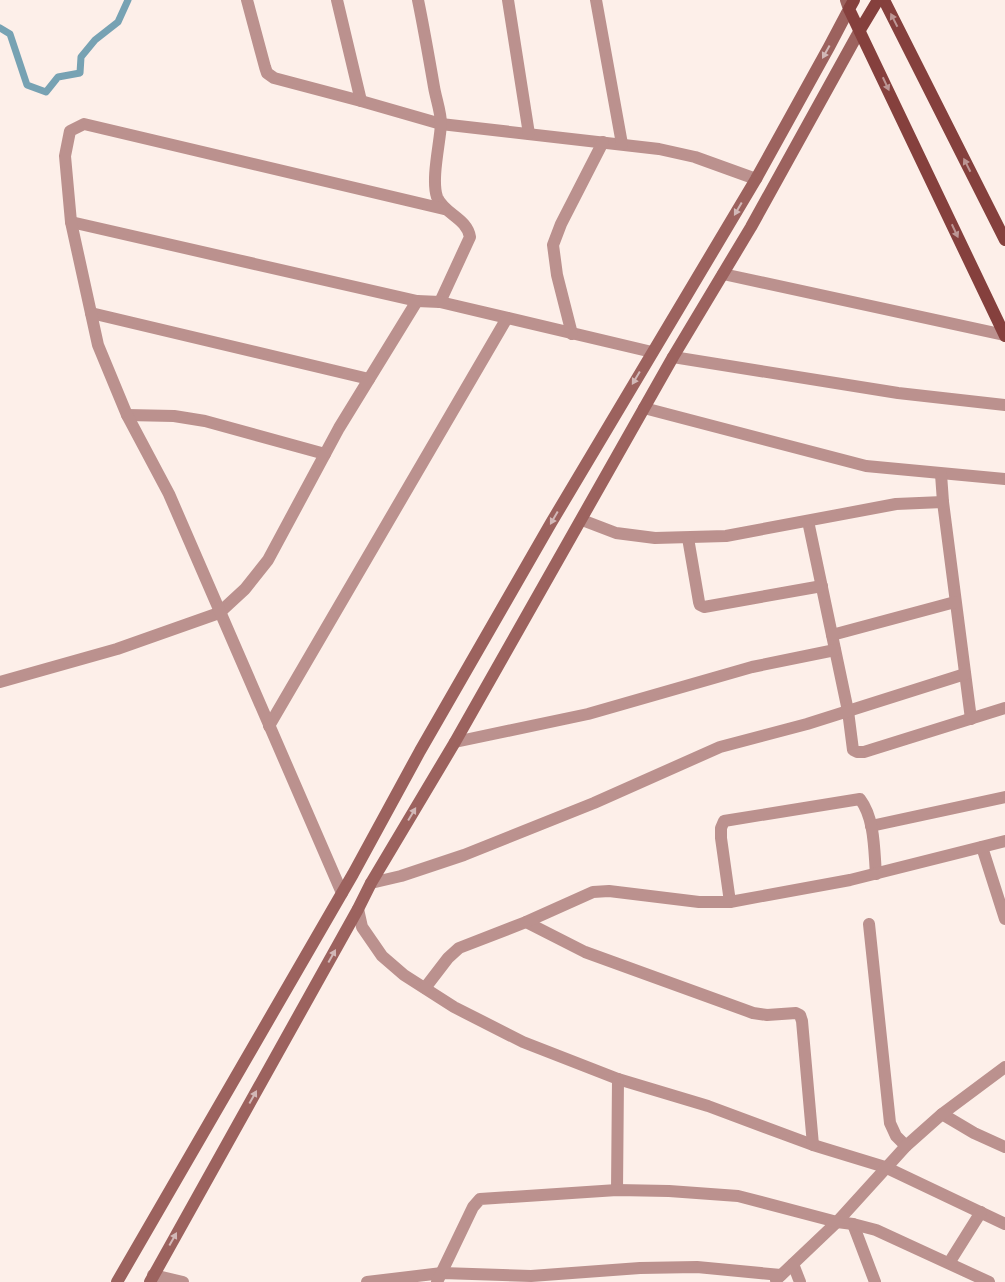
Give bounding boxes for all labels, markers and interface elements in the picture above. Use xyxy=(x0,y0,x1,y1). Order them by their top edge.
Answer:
one-way arrow xyxy=(890,13,898,27)
one-way arrow xyxy=(822,45,831,59)
one-way arrow xyxy=(882,77,890,91)
one-way arrow xyxy=(963,158,971,172)
one-way arrow xyxy=(734,202,743,215)
one-way arrow xyxy=(951,224,959,238)
one-way arrow xyxy=(632,372,641,385)
one-way arrow xyxy=(550,512,559,525)
one-way arrow xyxy=(407,808,416,821)
one-way arrow xyxy=(328,948,336,963)
one-way arrow xyxy=(248,1091,257,1104)
one-way arrow xyxy=(169,1233,178,1246)

